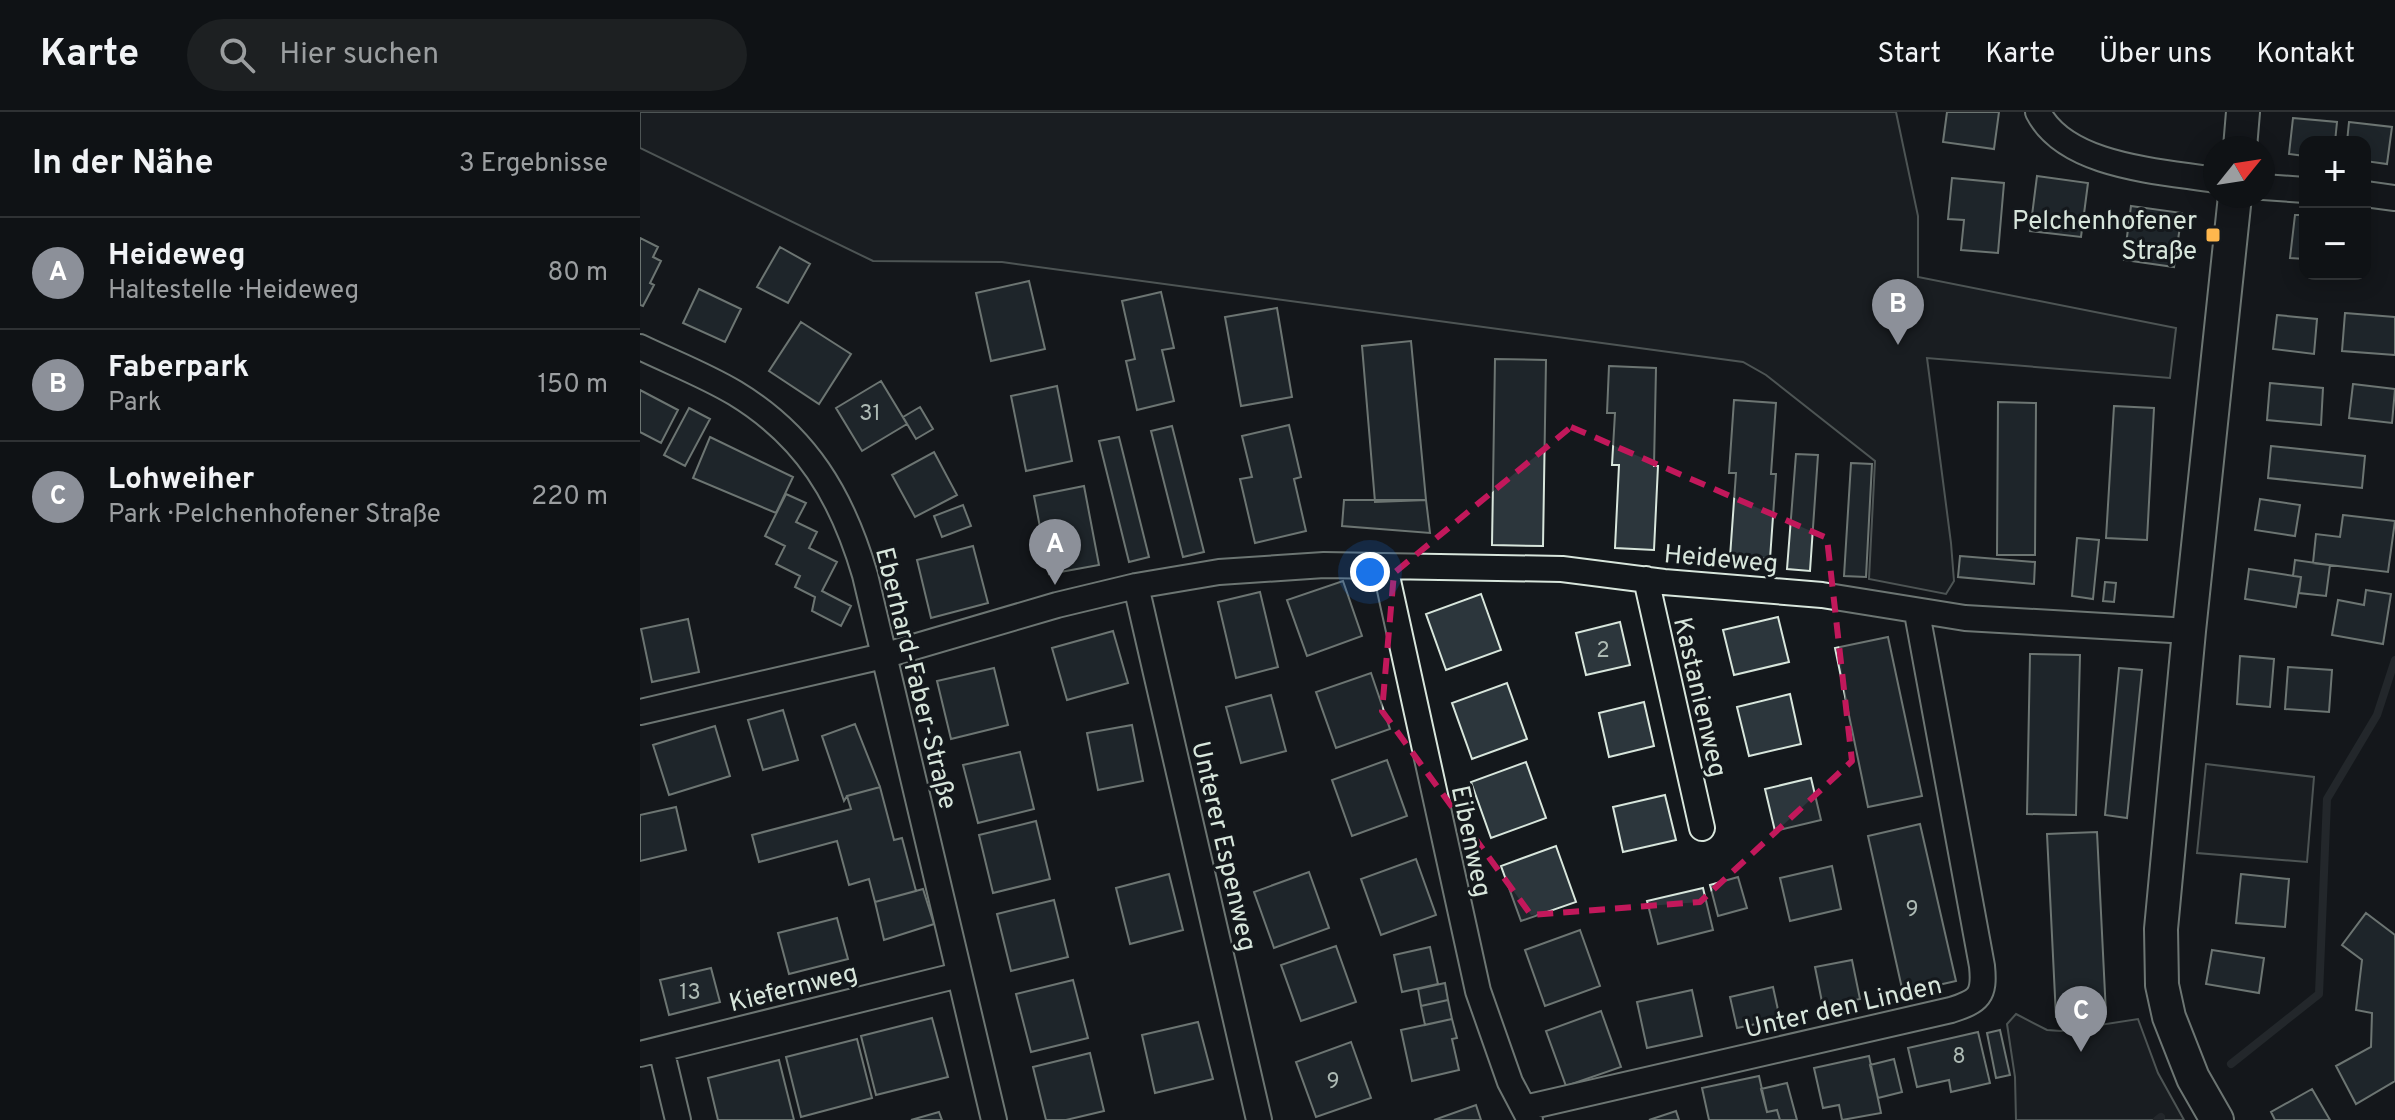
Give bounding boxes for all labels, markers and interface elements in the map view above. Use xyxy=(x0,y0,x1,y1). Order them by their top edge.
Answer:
search box xyxy=(187,19,747,91)
text: Karte xyxy=(40,31,139,80)
icon: search xyxy=(215,33,259,77)
text: Hier suchen xyxy=(279,37,439,74)
text: Start xyxy=(1877,37,1941,73)
text: Karte xyxy=(1985,37,2055,73)
text: Über uns xyxy=(2099,37,2212,73)
text: Kontakt xyxy=(2256,37,2355,73)
north arrow xyxy=(2203,136,2275,208)
map controls xyxy=(2299,136,2371,280)
button: + xyxy=(2299,136,2371,208)
text: In der Nähe xyxy=(32,143,214,186)
text: 3 Ergebnisse xyxy=(459,148,608,181)
place label: Pelchenhofener Straße xyxy=(2012,206,2197,269)
button: − xyxy=(2299,208,2371,280)
marker: Pelchenhofener Straße xyxy=(2204,226,2222,244)
text: Heideweg xyxy=(108,238,246,275)
text: A xyxy=(49,257,67,290)
text: 80 m xyxy=(548,257,608,290)
text: Haltestelle · Heideweg xyxy=(108,275,359,308)
pin: B xyxy=(1872,279,1924,345)
text: Faberpark xyxy=(108,350,249,387)
text: B xyxy=(49,369,67,402)
text: 150 m xyxy=(537,369,608,402)
text: Park xyxy=(108,387,162,420)
house number: 31 xyxy=(859,401,881,428)
text: Lohweiher xyxy=(108,462,254,499)
text: C xyxy=(50,481,66,514)
text: 220 m xyxy=(531,481,608,514)
text: Park · Pelchenhofener Straße xyxy=(108,499,441,532)
pin: A xyxy=(1029,519,1081,585)
street label: Heideweg xyxy=(1662,539,1779,582)
street label: Eberhard-Faber-Straße xyxy=(866,544,963,813)
your location xyxy=(1350,552,1390,592)
street label: Kastanienweg xyxy=(1664,614,1733,781)
house number: 2 xyxy=(1596,638,1610,665)
street label: Unterer Espenweg xyxy=(1182,738,1263,955)
street label: Eibenweg xyxy=(1442,783,1497,900)
house number: 9 xyxy=(1905,897,1919,924)
street label: Kiefernweg xyxy=(726,958,861,1021)
street label: Unter den Linden xyxy=(1742,970,1945,1047)
house number: 13 xyxy=(679,980,701,1007)
pin: C xyxy=(2055,986,2107,1052)
house number: 8 xyxy=(1952,1044,1966,1071)
house number: 9 xyxy=(1326,1069,1340,1096)

